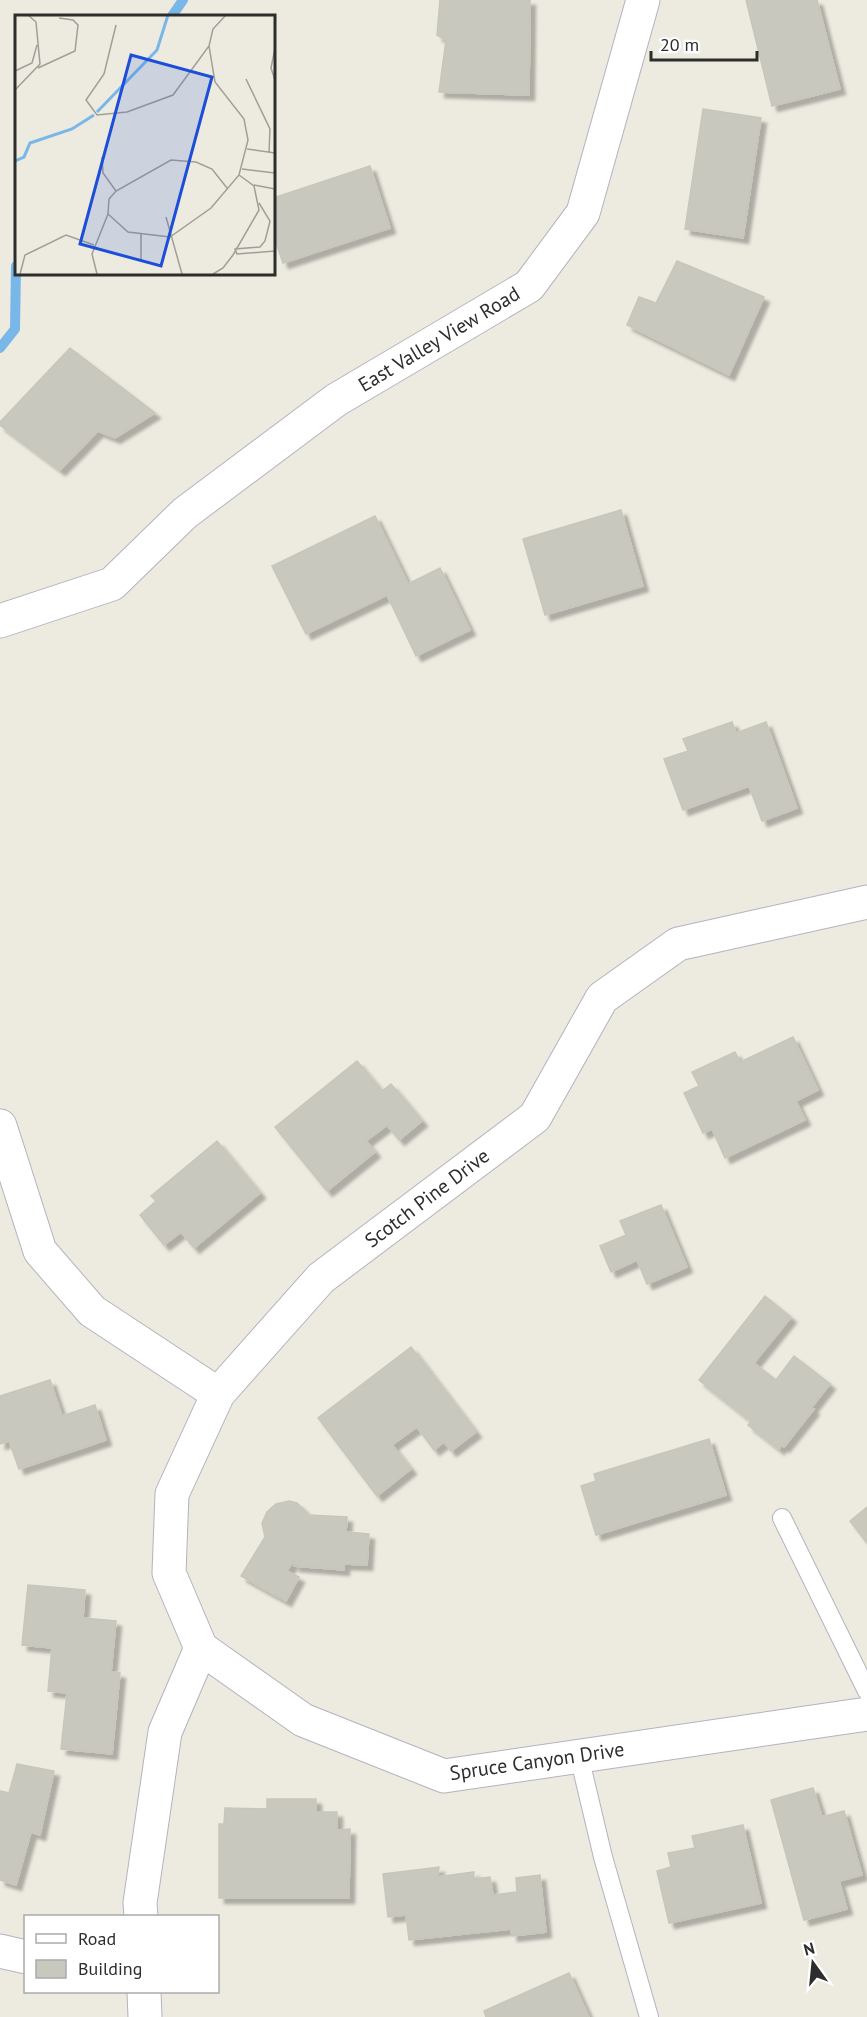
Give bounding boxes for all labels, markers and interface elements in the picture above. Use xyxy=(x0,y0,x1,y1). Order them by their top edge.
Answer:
inset map xyxy=(15,15,274,274)
scale bar xyxy=(651,24,758,62)
text: 20 m xyxy=(660,33,699,56)
street label: East Valley View Road xyxy=(353,280,525,398)
street label: Scotch Pine Drive xyxy=(359,1143,495,1253)
street label: Spruce Canyon Drive xyxy=(448,1736,626,1786)
legend xyxy=(24,1915,219,1993)
text: Road xyxy=(78,1927,116,1950)
north arrow xyxy=(783,1933,843,1993)
text: N xyxy=(801,1937,817,1960)
text: Building xyxy=(78,1957,142,1980)

